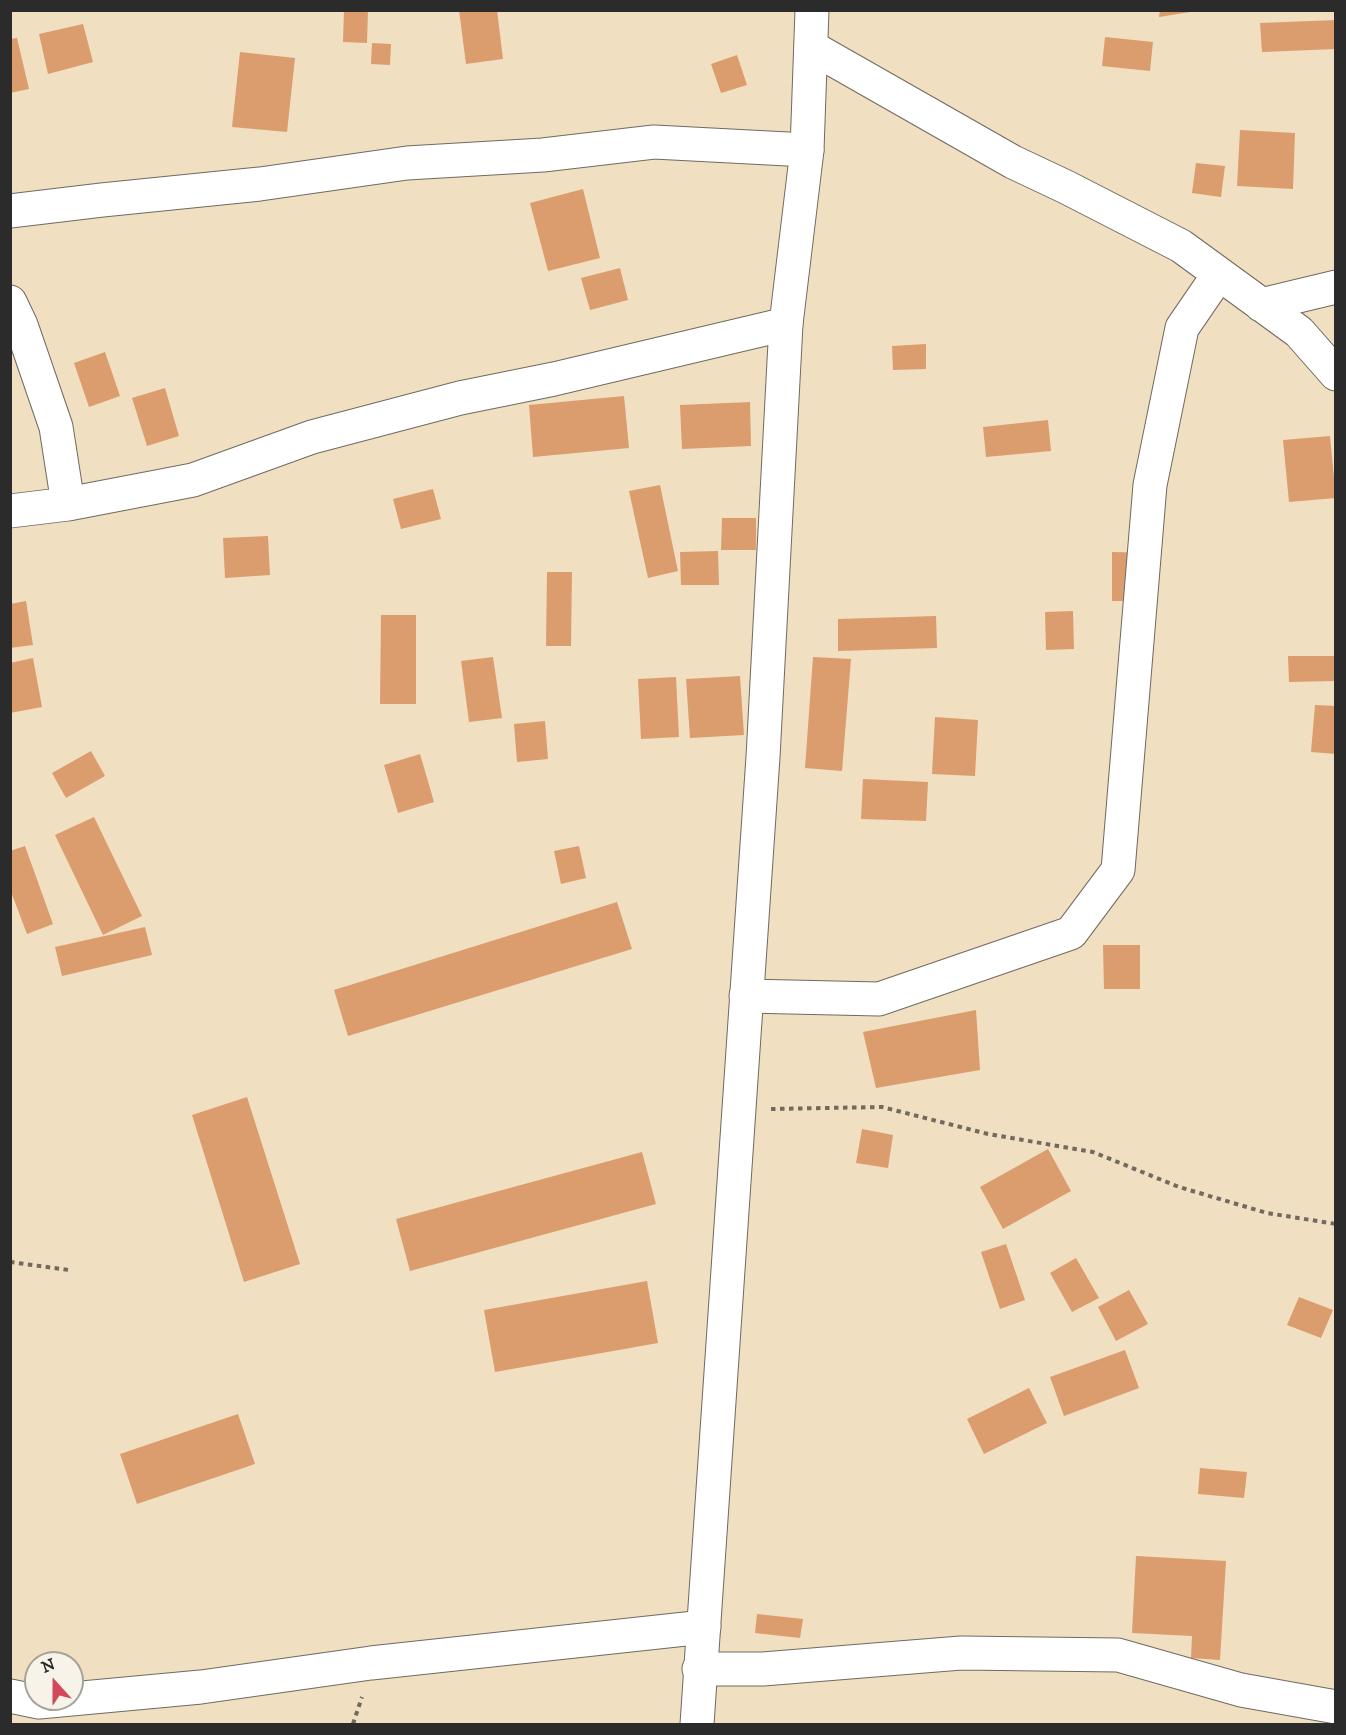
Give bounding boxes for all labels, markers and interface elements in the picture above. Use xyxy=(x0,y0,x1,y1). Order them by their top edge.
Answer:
north arrow xyxy=(24,1651,84,1711)
text: N xyxy=(39,1654,58,1678)

